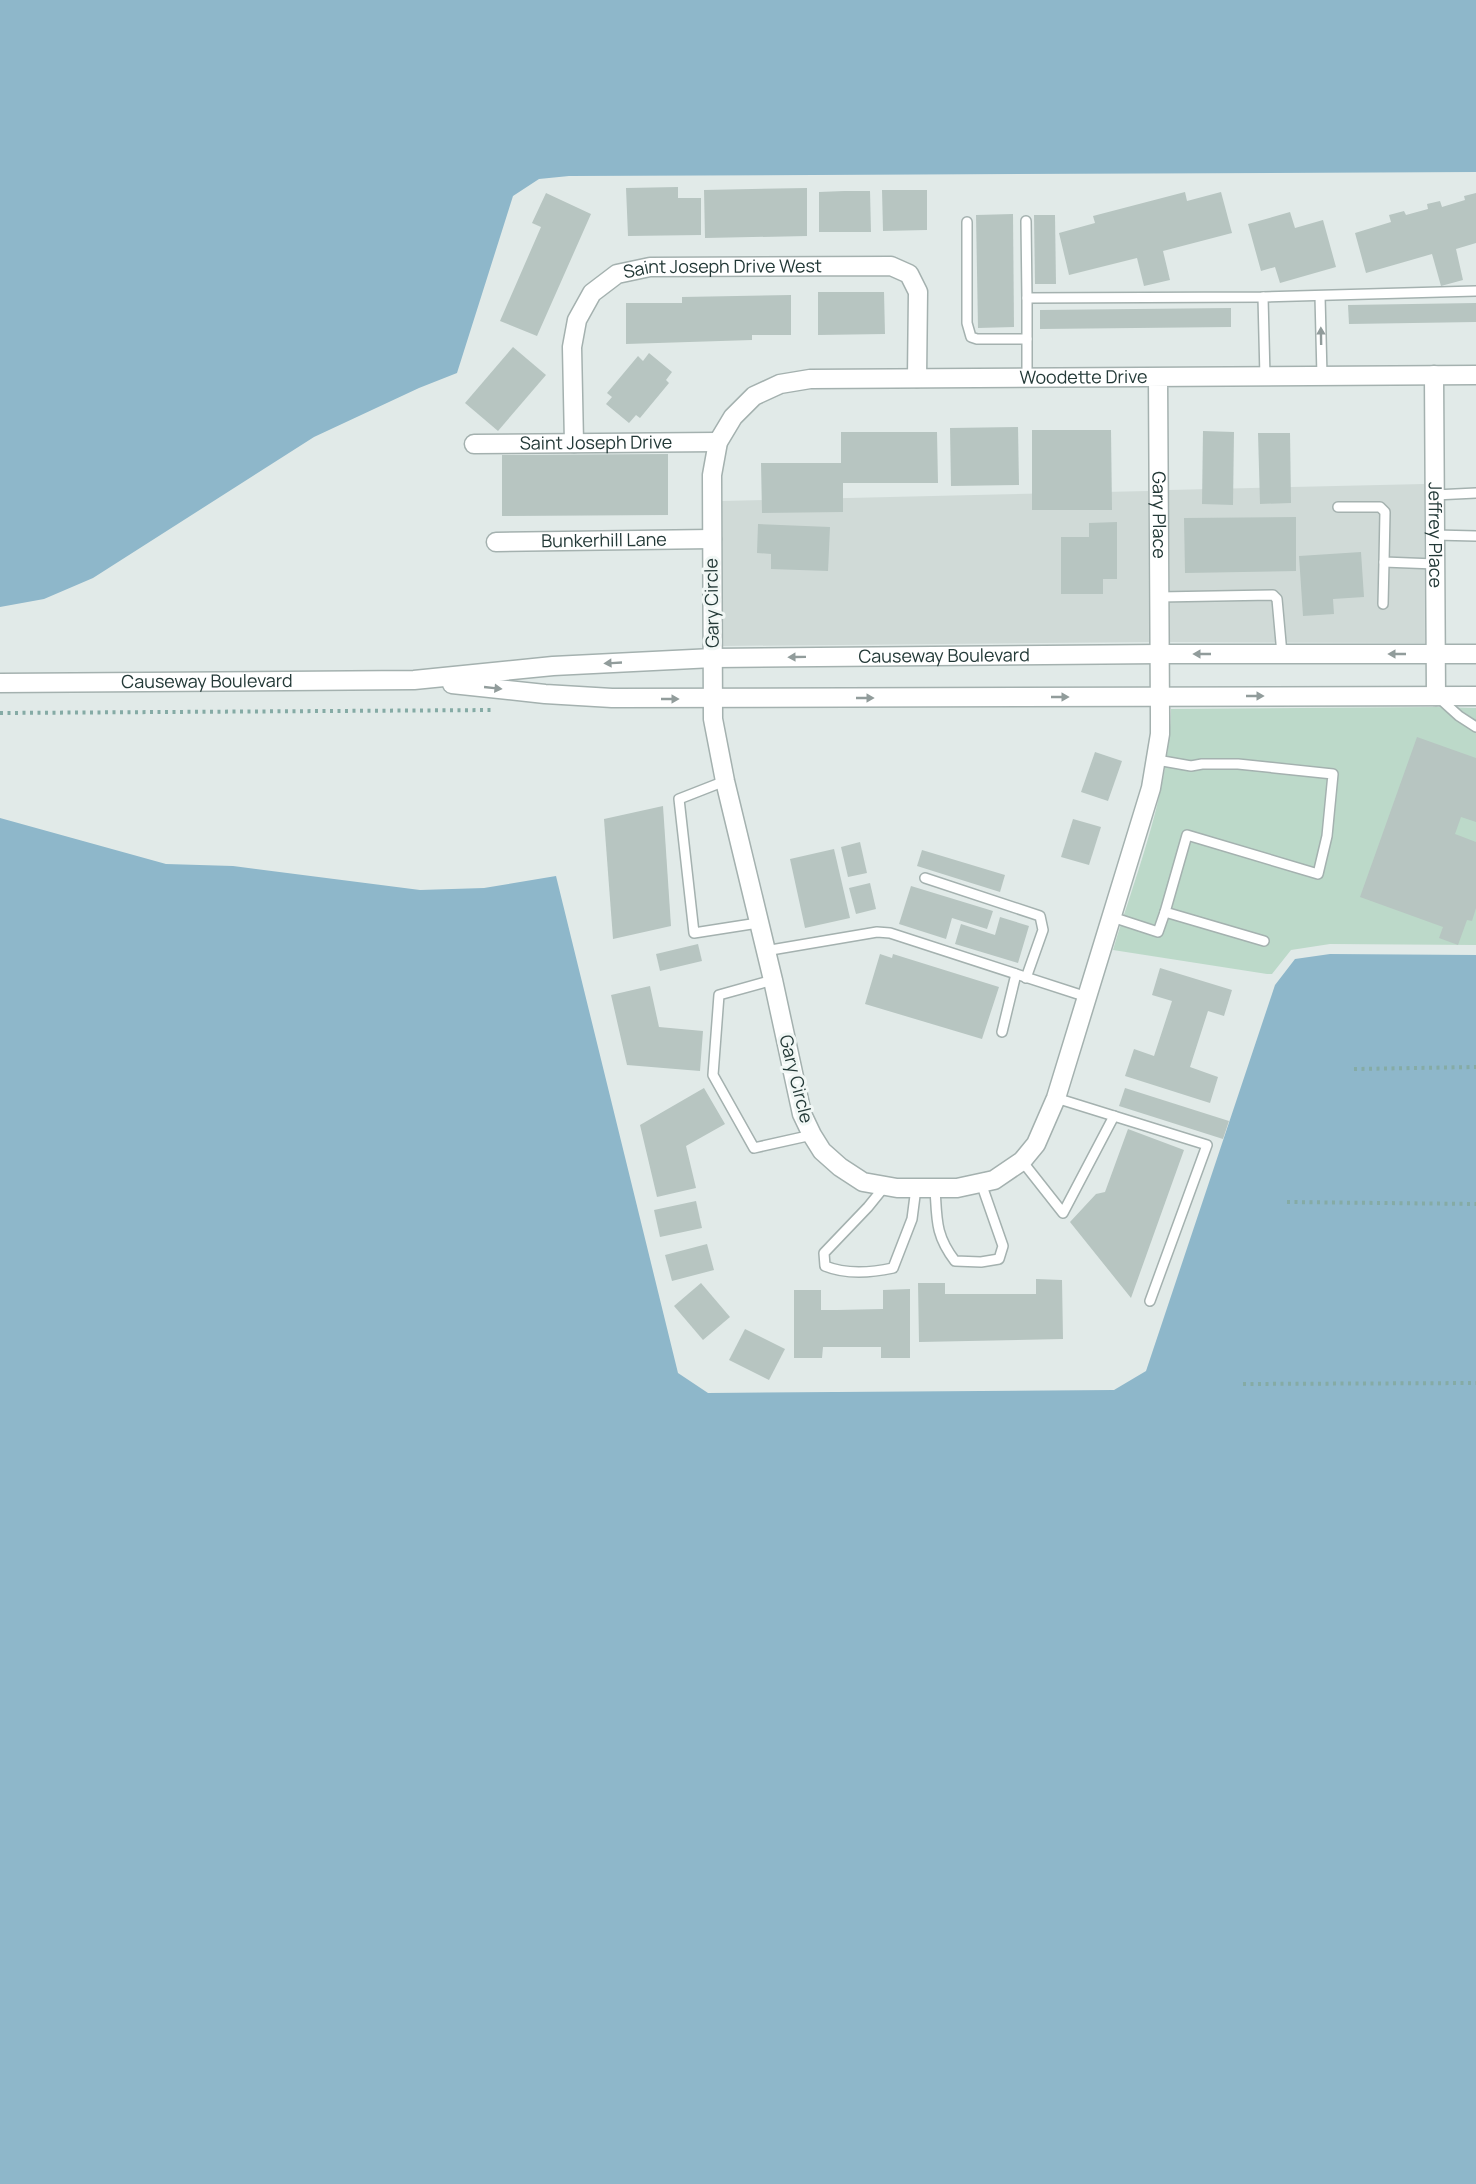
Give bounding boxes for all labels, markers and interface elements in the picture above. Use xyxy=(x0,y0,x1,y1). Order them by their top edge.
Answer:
street label: Saint Joseph Drive West xyxy=(621,253,822,283)
one-way arrow xyxy=(1317,327,1326,346)
street label: Woodette Drive xyxy=(1020,364,1148,389)
street label: Saint Joseph Drive xyxy=(520,429,672,455)
street label: Gary Place xyxy=(1148,471,1172,559)
street label: Jeffrey Place xyxy=(1424,482,1448,588)
street label: Bunkerhill Lane xyxy=(541,527,667,552)
street label: Gary Circle xyxy=(698,558,724,648)
street label: Causeway Boulevard xyxy=(858,642,1030,668)
one-way arrow xyxy=(1192,649,1211,659)
one-way arrow xyxy=(1387,649,1406,659)
one-way arrow xyxy=(787,652,806,662)
one-way arrow xyxy=(603,658,622,667)
street label: Causeway Boulevard xyxy=(121,668,293,693)
one-way arrow xyxy=(484,684,503,693)
one-way arrow xyxy=(1246,691,1265,701)
one-way arrow xyxy=(1051,692,1070,702)
one-way arrow xyxy=(856,693,875,703)
one-way arrow xyxy=(661,694,680,703)
street label: Gary Circle xyxy=(774,1032,819,1125)

